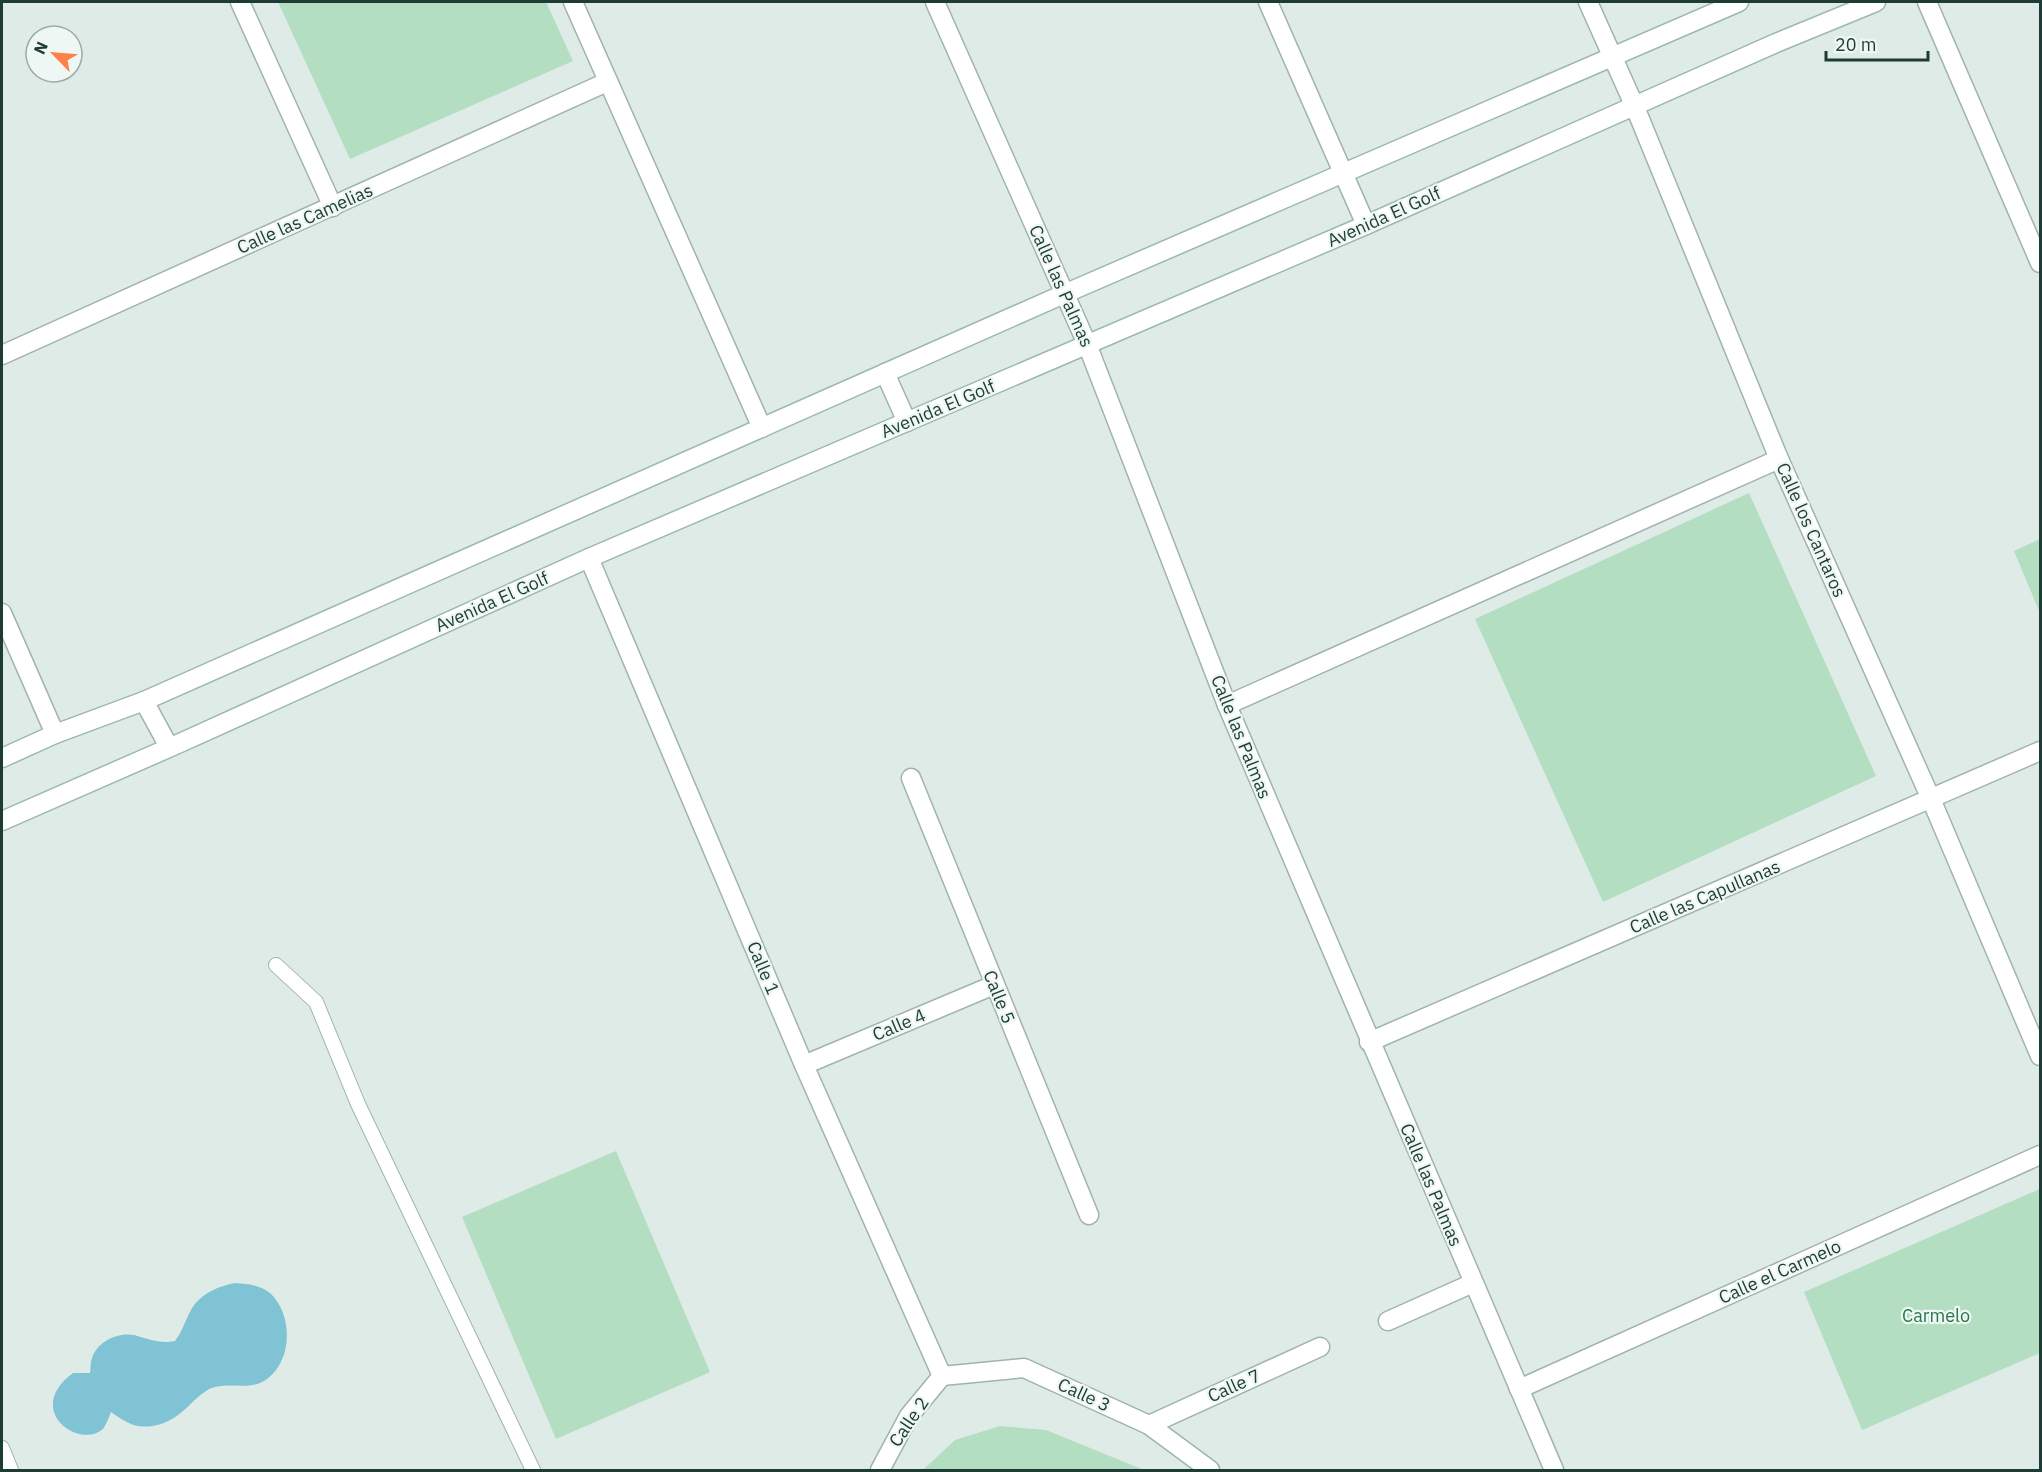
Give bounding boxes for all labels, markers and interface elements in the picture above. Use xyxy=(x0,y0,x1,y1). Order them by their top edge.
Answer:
north arrow xyxy=(24,24,84,84)
scale bar xyxy=(1826,24,1928,62)
text: 20 m xyxy=(1835,33,1877,56)
text: N xyxy=(29,38,52,57)
street label: Calle las Camelias xyxy=(233,178,376,259)
street label: Avenida El Golf xyxy=(1323,181,1444,252)
street label: Calle las Palmas xyxy=(1024,221,1099,351)
street label: Avenida El Golf xyxy=(877,374,998,443)
street label: Calle los Cantaros xyxy=(1771,459,1851,601)
street label: Avenida El Golf xyxy=(431,566,552,637)
street label: Calle las Palmas xyxy=(1206,672,1277,802)
street label: Calle las Capullanas xyxy=(1626,854,1784,939)
street label: Calle 1 xyxy=(742,938,785,998)
street label: Calle 5 xyxy=(978,967,1021,1027)
street label: Calle 4 xyxy=(869,1003,929,1046)
street label: Calle las Palmas xyxy=(1395,1120,1468,1250)
street label: Calle el Carmelo xyxy=(1715,1234,1845,1309)
park label: Carmelo xyxy=(1902,1304,1970,1327)
street label: Calle 7 xyxy=(1204,1364,1264,1407)
street label: Calle 3 xyxy=(1054,1372,1114,1417)
street label: Calle 2 xyxy=(884,1392,934,1451)

